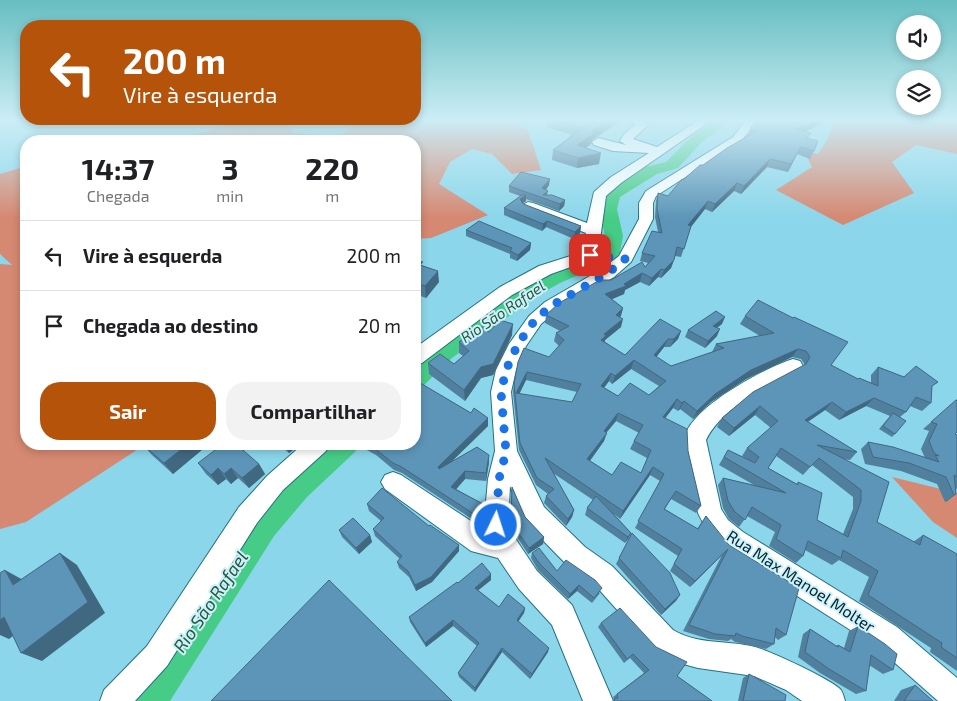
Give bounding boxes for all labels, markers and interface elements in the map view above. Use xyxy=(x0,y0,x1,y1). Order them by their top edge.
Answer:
map controls xyxy=(896,15,941,115)
button: sound xyxy=(896,15,941,60)
text: 200 m xyxy=(123,39,226,81)
icon: left xyxy=(40,40,105,105)
button: layers xyxy=(896,70,941,115)
text: Vire à esquerda xyxy=(123,81,277,107)
text: 14:37 xyxy=(82,150,154,186)
text: 3 xyxy=(221,150,238,186)
text: 220 xyxy=(305,150,359,186)
text: Chegada xyxy=(87,186,149,205)
text: min xyxy=(216,186,244,205)
text: m xyxy=(325,186,339,205)
pin xyxy=(569,234,611,276)
icon: arrive xyxy=(576,241,604,269)
icon: left xyxy=(40,242,68,270)
text: Vire à esquerda xyxy=(83,244,222,267)
text: 200 m xyxy=(347,244,401,267)
water label: Rio São Rafael xyxy=(457,276,548,346)
icon: arrive xyxy=(40,312,68,340)
text: Chegada ao destino xyxy=(83,314,258,337)
text: 20 m xyxy=(358,314,401,337)
button: Sair xyxy=(40,382,216,440)
button: Compartilhar xyxy=(226,382,401,440)
position arrow xyxy=(469,498,521,550)
street label: Rua Max Manoel Molter xyxy=(724,526,879,636)
water label: Rio São Rafael xyxy=(168,547,252,656)

